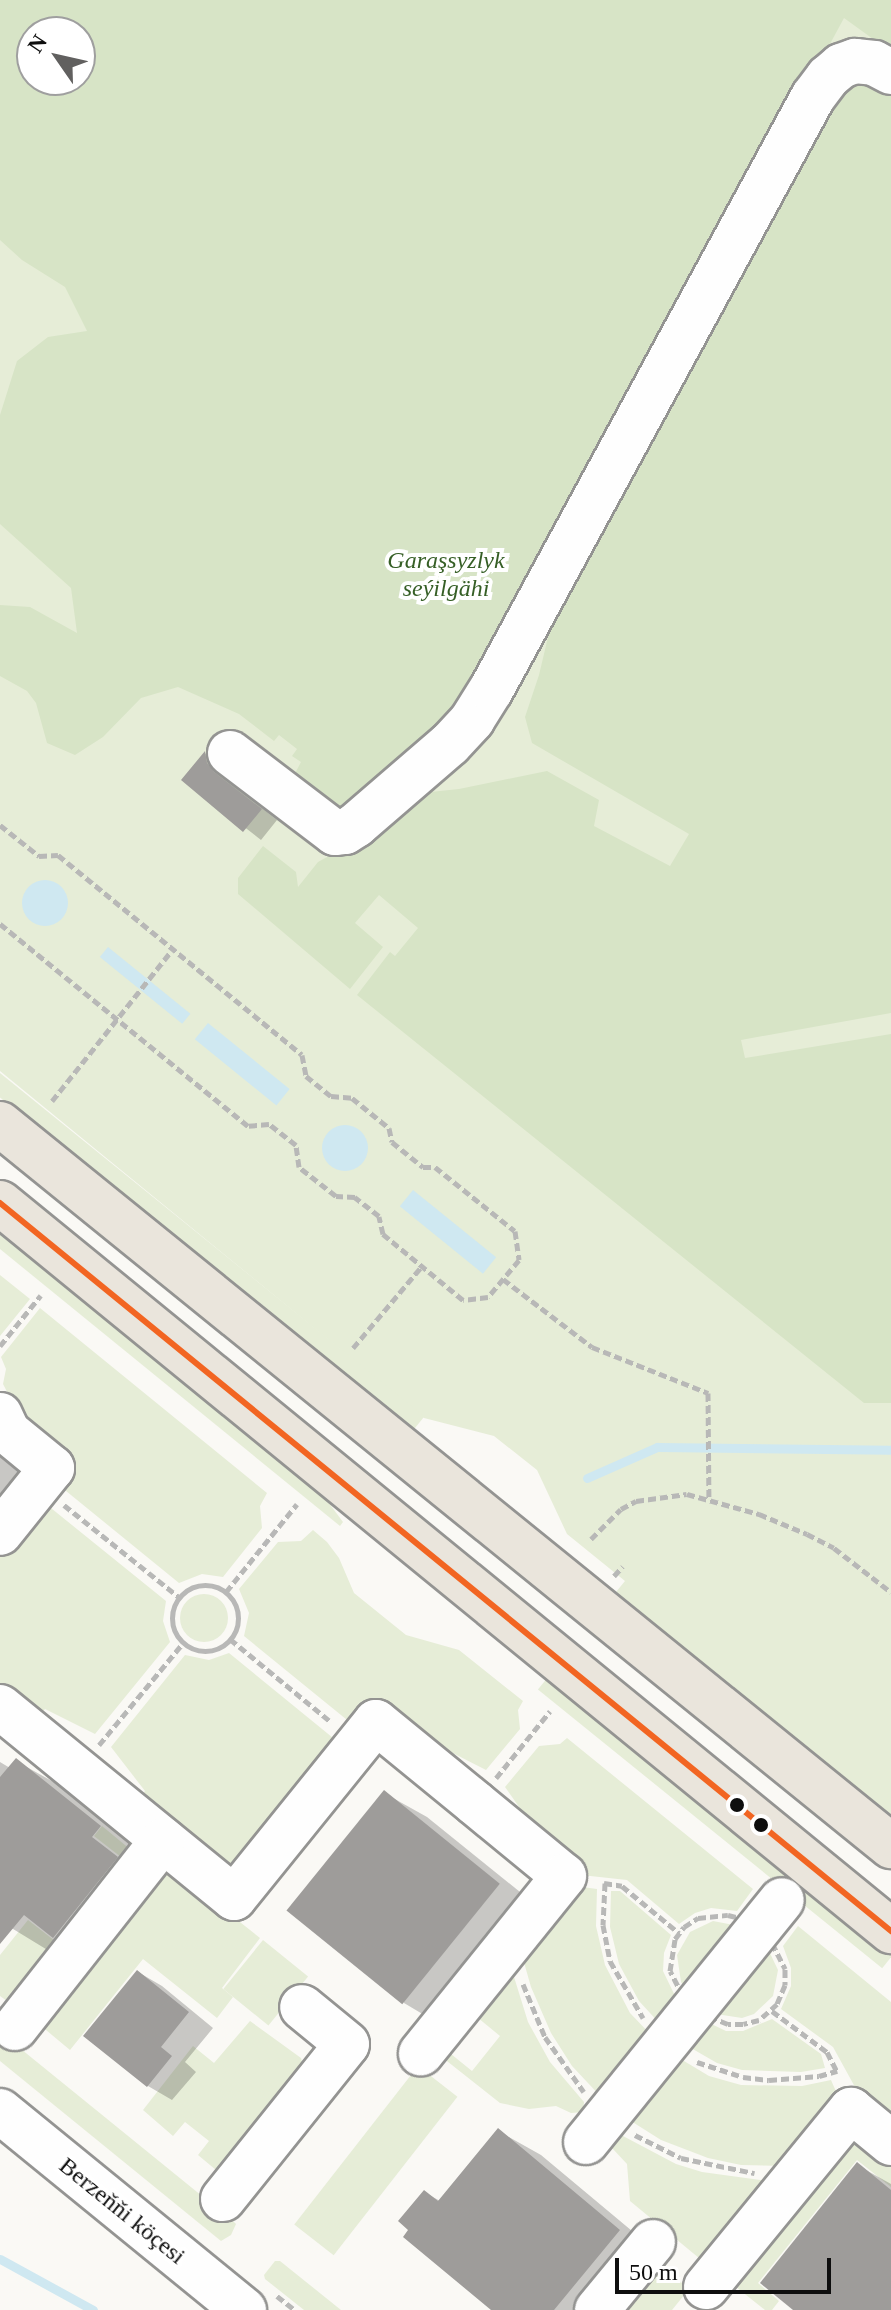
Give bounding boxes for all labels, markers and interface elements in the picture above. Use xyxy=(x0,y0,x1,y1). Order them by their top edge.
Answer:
north arrow xyxy=(16,16,96,96)
text: N xyxy=(23,30,52,57)
park label: Garaşsyzlyk seýilgähi xyxy=(387,547,505,603)
unlabelled marker xyxy=(729,1797,745,1813)
unlabelled marker xyxy=(753,1817,769,1833)
street label: Berzeňňi köçesi xyxy=(53,2151,191,2271)
scale bar xyxy=(619,2242,835,2292)
text: 50 m xyxy=(629,2259,678,2285)

